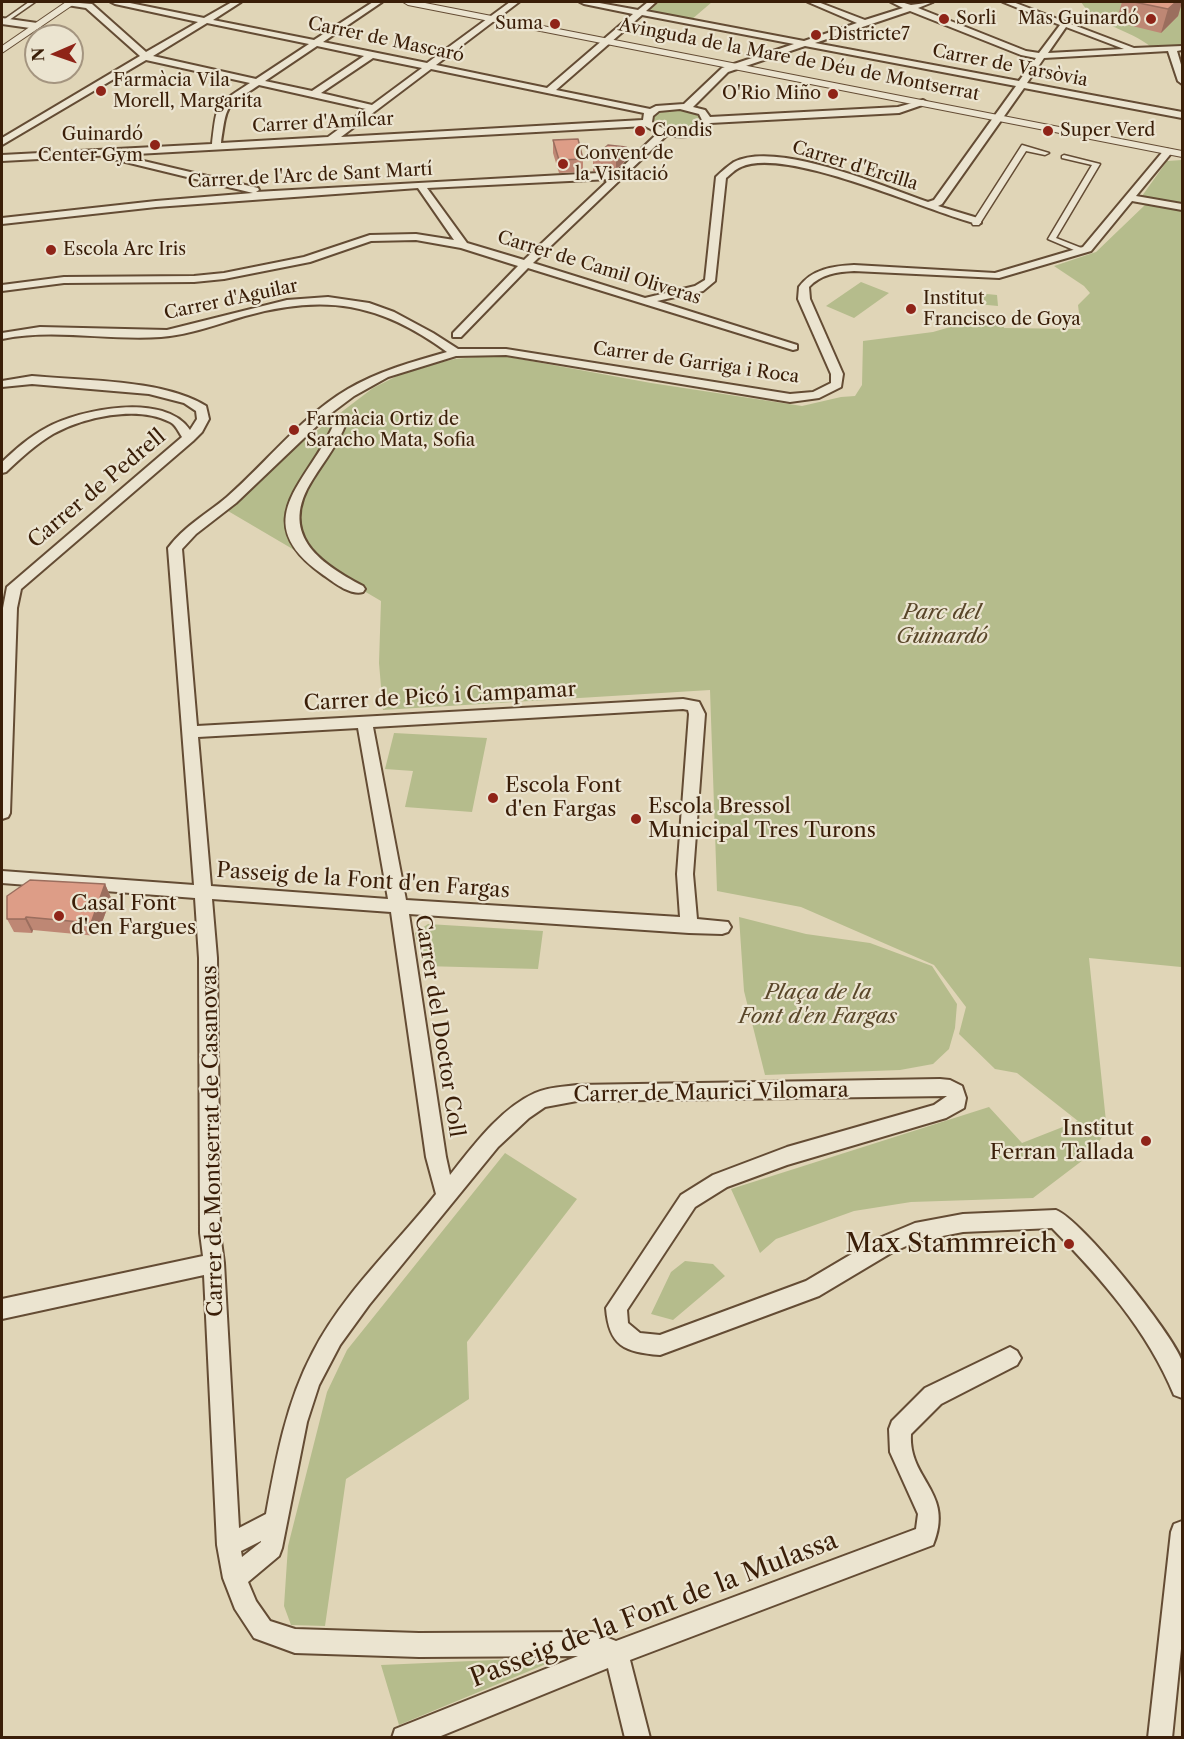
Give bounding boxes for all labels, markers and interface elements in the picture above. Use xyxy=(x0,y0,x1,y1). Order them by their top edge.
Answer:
place label: Sorli xyxy=(956,8,996,30)
place label: Mas Guinardó xyxy=(1018,8,1139,30)
marker: Sorli xyxy=(937,12,951,26)
marker: Mas Guinardó xyxy=(1144,12,1158,26)
street label: Carrer de Mascaró xyxy=(306,13,466,67)
place label: Suma xyxy=(495,13,543,35)
street label: Avinguda de la Mare de Déu de Montserrat xyxy=(617,14,981,106)
marker: Suma xyxy=(548,17,562,31)
north arrow xyxy=(24,24,84,84)
place label: Districte7 xyxy=(828,24,910,46)
marker: Districte7 xyxy=(809,28,823,42)
street label: Carrer de Varsòvia xyxy=(930,40,1090,92)
text: N xyxy=(28,47,48,62)
place label: Farmàcia Vila Morell, Margarita xyxy=(113,70,262,112)
place label: O'Rio Miño xyxy=(722,83,821,105)
marker: Farmàcia Vila Morell, Margarita xyxy=(94,84,108,98)
marker: O'Rio Miño xyxy=(826,87,840,101)
street label: Carrer d'Amílcar xyxy=(252,108,394,138)
place label: Condis xyxy=(652,120,712,142)
place label: Super Verd xyxy=(1060,120,1155,142)
place label: Guinardó Center Gym xyxy=(38,124,143,166)
marker: Condis xyxy=(633,124,647,138)
marker: Super Verd xyxy=(1041,124,1055,138)
street label: Carrer d'Ercilla xyxy=(789,137,921,195)
marker: Guinardó Center Gym xyxy=(148,138,162,152)
place label: Convent de la Visitació xyxy=(575,143,674,186)
marker: Convent de la Visitació xyxy=(556,157,570,171)
street label: Carrer de l'Arc de Sant Martí xyxy=(187,159,433,193)
street label: Carrer de Camil Oliveras xyxy=(495,227,703,309)
place label: Escola Arc Iris xyxy=(63,239,186,261)
marker: Escola Arc Iris xyxy=(44,243,58,257)
street label: Carrer d'Aguilar xyxy=(162,275,300,325)
place label: Institut Francisco de Goya xyxy=(923,288,1081,330)
marker: Institut Francisco de Goya xyxy=(904,302,918,316)
street label: Carrer de Garriga i Roca xyxy=(591,338,801,388)
place label: Farmàcia Ortiz de Saracho Mata, Sofia xyxy=(306,409,475,452)
marker: Farmàcia Ortiz de Saracho Mata, Sofia xyxy=(287,423,301,437)
street label: Carrer de Pedrell xyxy=(23,424,171,554)
park label: Parc del Guinardó xyxy=(896,600,988,650)
street label: Carrer de Picó i Campamar xyxy=(303,677,577,717)
place label: Escola Font d'en Fargas xyxy=(505,773,622,823)
marker: Escola Font d'en Fargas xyxy=(486,791,500,805)
place label: Escola Bressol Municipal Tres Turons xyxy=(648,794,876,844)
marker: Escola Bressol Municipal Tres Turons xyxy=(629,812,643,826)
street label: Passeig de la Font d'en Fargas xyxy=(215,858,511,904)
place label: Casal Font d'en Fargues xyxy=(71,891,196,941)
marker: Casal Font d'en Fargues xyxy=(52,909,66,923)
street label: Carrer del Doctor Coll xyxy=(409,913,469,1139)
street label: Carrer de Montserrat de Casanovas xyxy=(197,965,229,1317)
park label: Plaça de la Font d'en Fargas xyxy=(739,980,897,1030)
street label: Carrer de Maurici Vilomara xyxy=(573,1078,849,1108)
place label: Institut Ferran Tallada xyxy=(990,1116,1134,1166)
marker: Institut Ferran Tallada xyxy=(1139,1134,1153,1148)
place label: Max Stammreich xyxy=(845,1228,1057,1260)
marker: Max Stammreich xyxy=(1062,1237,1076,1251)
street label: Passeig de la Font de la Mulassa xyxy=(466,1525,842,1695)

